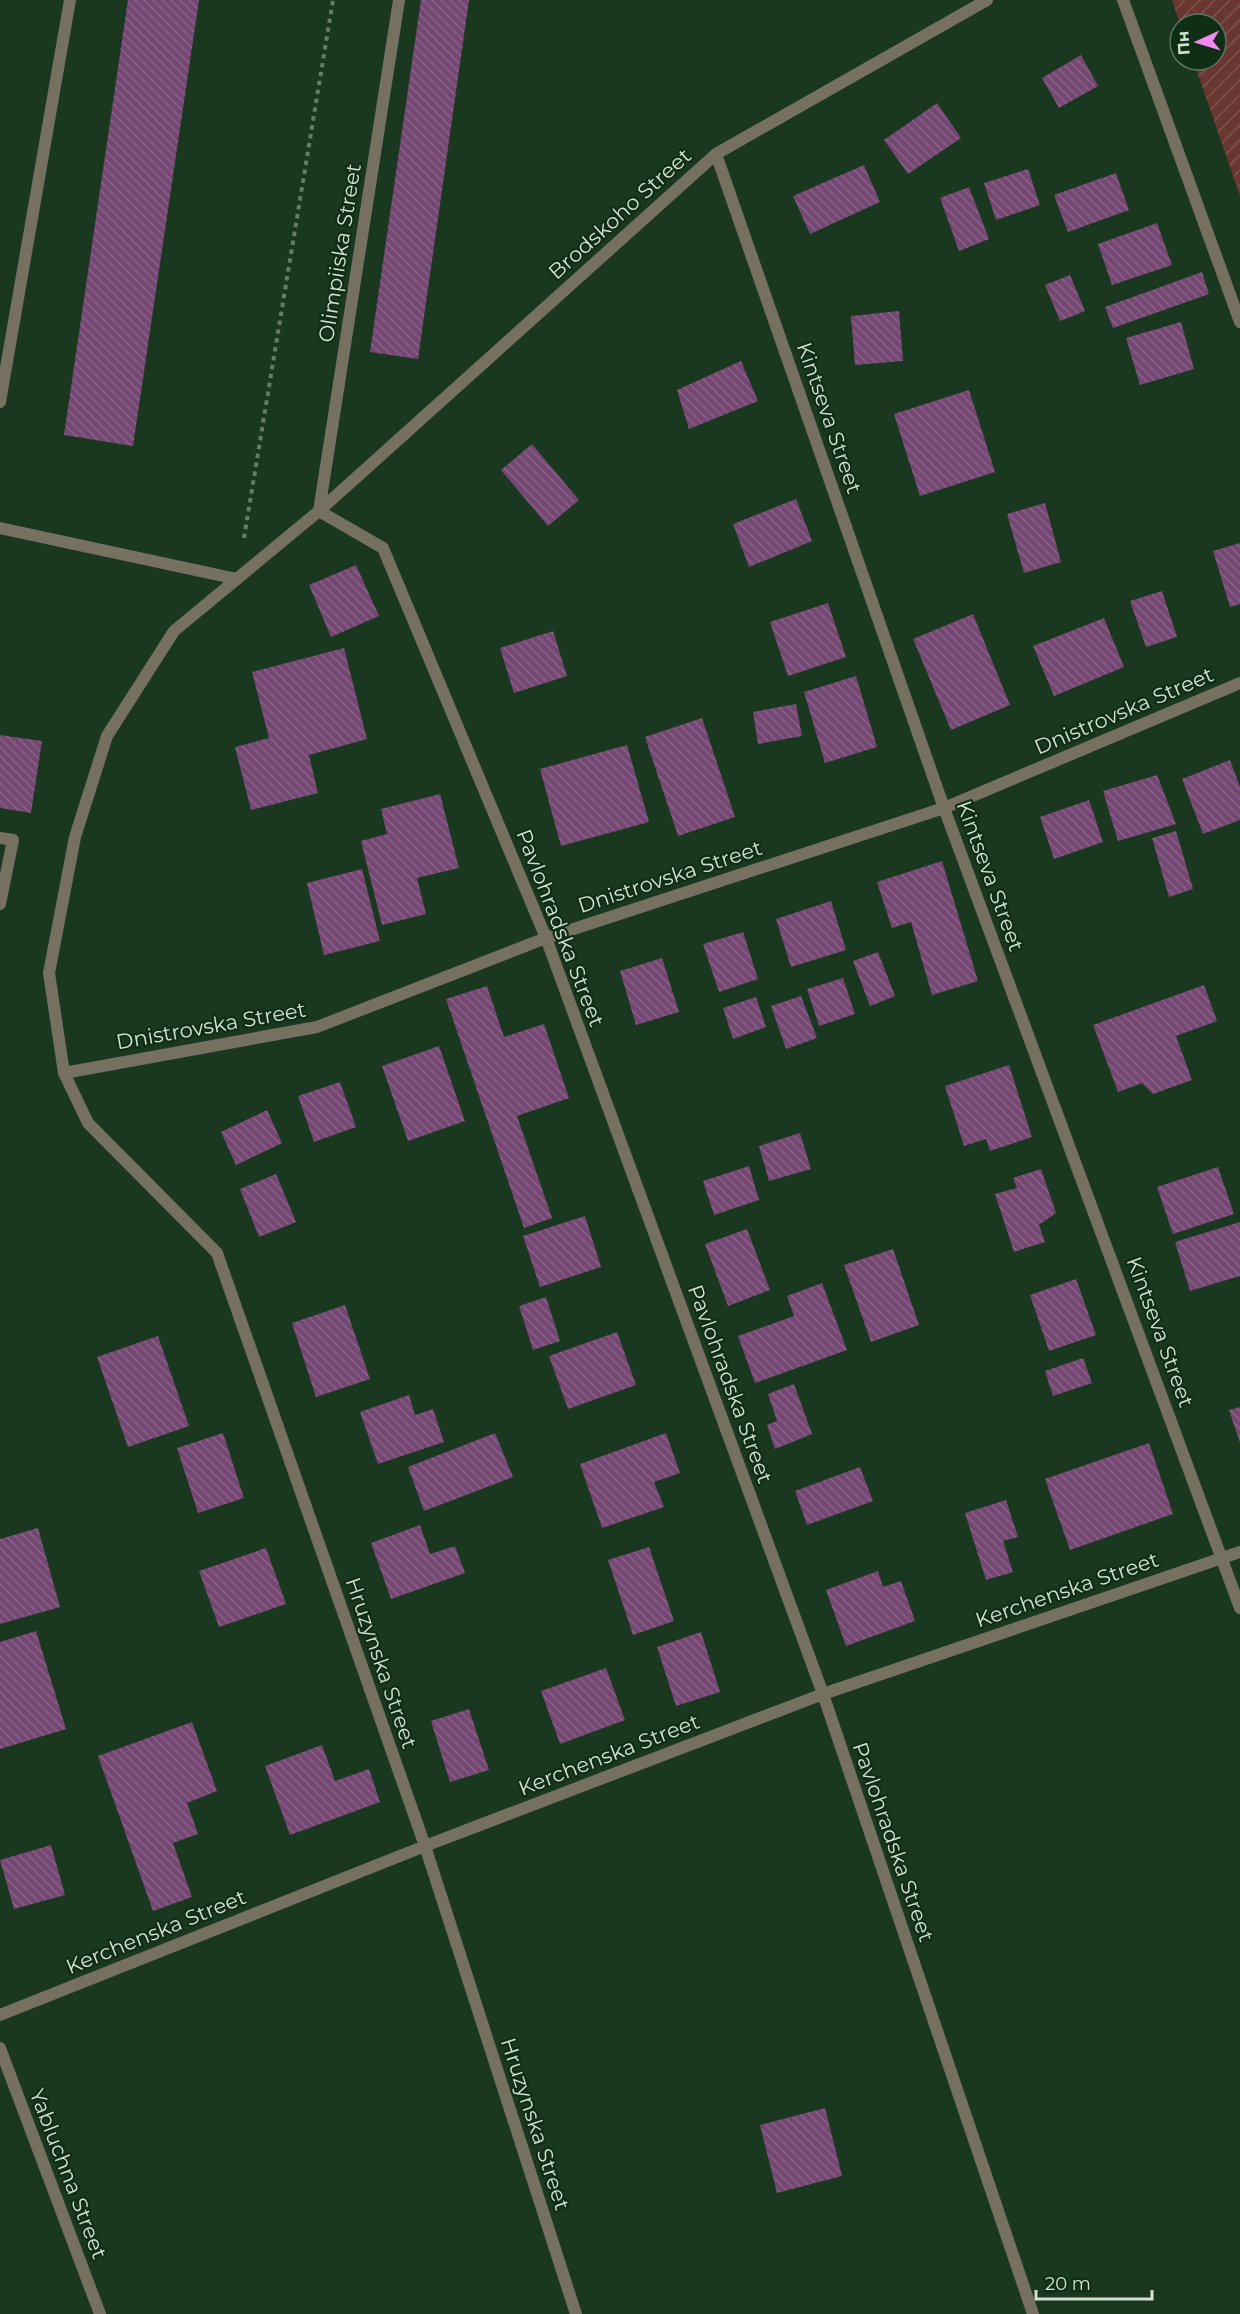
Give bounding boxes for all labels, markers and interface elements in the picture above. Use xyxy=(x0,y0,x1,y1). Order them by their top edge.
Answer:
north arrow xyxy=(1168,12,1228,72)
text: Пн xyxy=(1173,30,1194,56)
street label: Brodskoho Street xyxy=(543,143,696,284)
street label: Olimpiiska Street xyxy=(313,162,366,344)
street label: Kintseva Street xyxy=(792,339,867,497)
street label: Dnistrovska Street xyxy=(1030,661,1217,760)
street label: Kintseva Street xyxy=(952,797,1029,955)
street label: Pavlohradska Street xyxy=(511,826,610,1030)
street label: Dnistrovska Street xyxy=(575,835,765,918)
street label: Dnistrovska Street xyxy=(114,997,308,1055)
street label: Kintseva Street xyxy=(1122,1253,1199,1411)
street label: Pavlohradska Street xyxy=(683,1281,778,1487)
street label: Kerchenska Street xyxy=(972,1546,1162,1633)
street label: Hruzynska Street xyxy=(340,1574,423,1752)
street label: Kerchenska Street xyxy=(515,1708,703,1801)
street label: Pavlohradska Street xyxy=(848,1739,939,1945)
street label: Kerchenska Street xyxy=(62,1884,249,1979)
street label: Hruzynska Street xyxy=(496,2035,575,2213)
street label: Yabluchna Street xyxy=(25,2085,112,2262)
scale bar xyxy=(1036,2263,1152,2301)
text: 20 m xyxy=(1045,2273,1091,2295)

